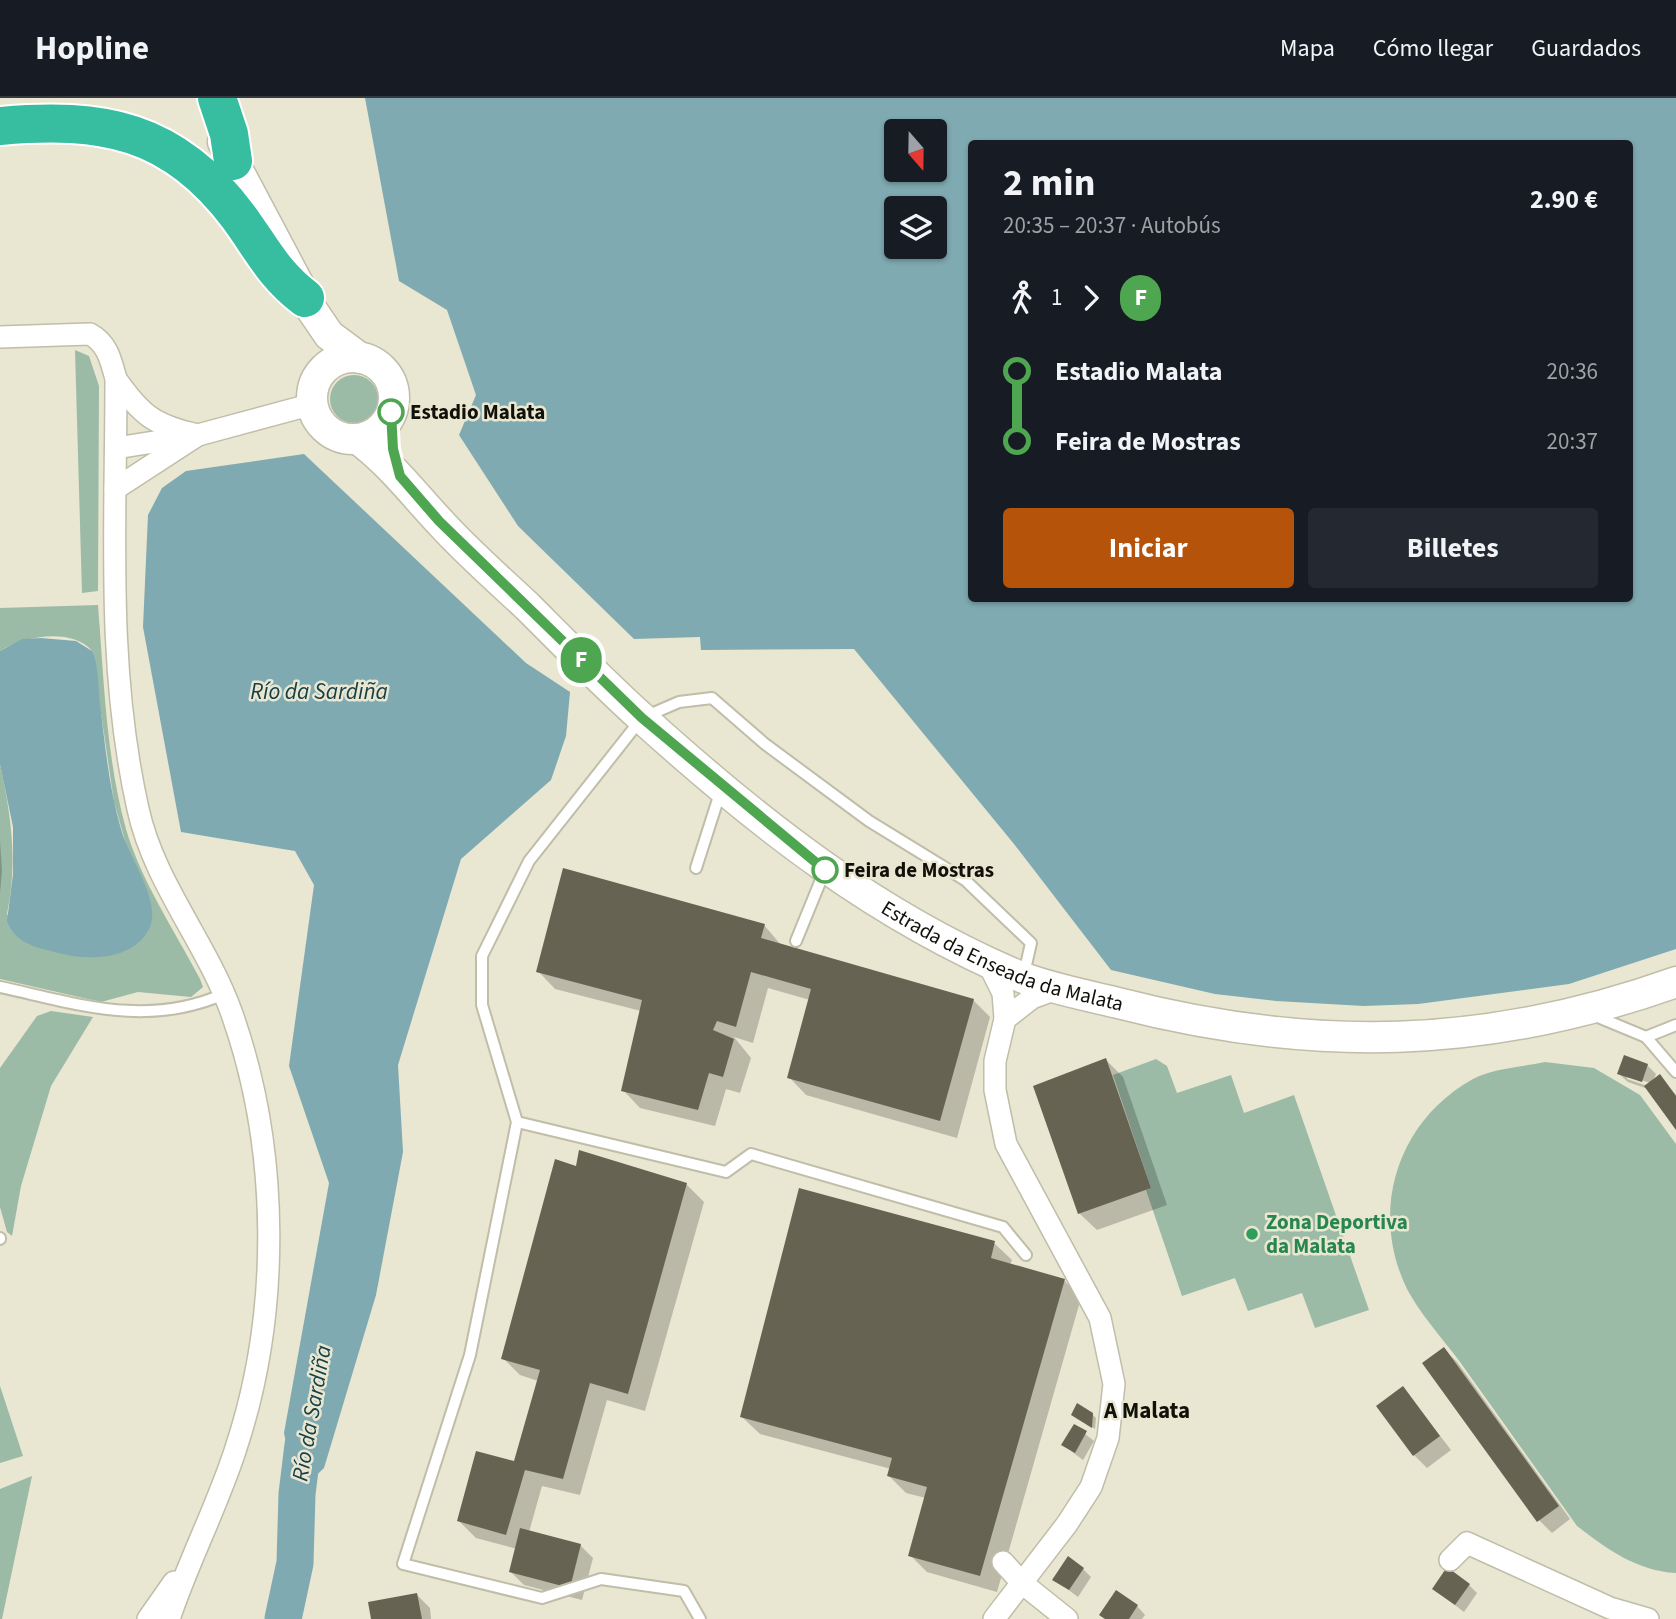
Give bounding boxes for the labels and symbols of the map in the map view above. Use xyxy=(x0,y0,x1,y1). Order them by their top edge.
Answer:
north arrow xyxy=(884,119,947,182)
place label: Estadio Malata xyxy=(410,397,545,427)
marker: Estadio Malata xyxy=(378,399,404,425)
line badge: F xyxy=(558,637,604,683)
water label: Río da Sardiña xyxy=(250,675,388,708)
place label: Feira de Mostras xyxy=(844,855,994,885)
marker: Feira de Mostras xyxy=(812,857,838,883)
street label: Estrada da Enseada da Malata xyxy=(876,893,1127,1019)
place label: Zona Deportiva da Malata xyxy=(1266,1207,1408,1261)
marker: Zona Deportiva da Malata xyxy=(1244,1226,1260,1242)
water label: Río da Sardiña xyxy=(283,1342,340,1484)
district label: A Malata xyxy=(1103,1394,1190,1427)

